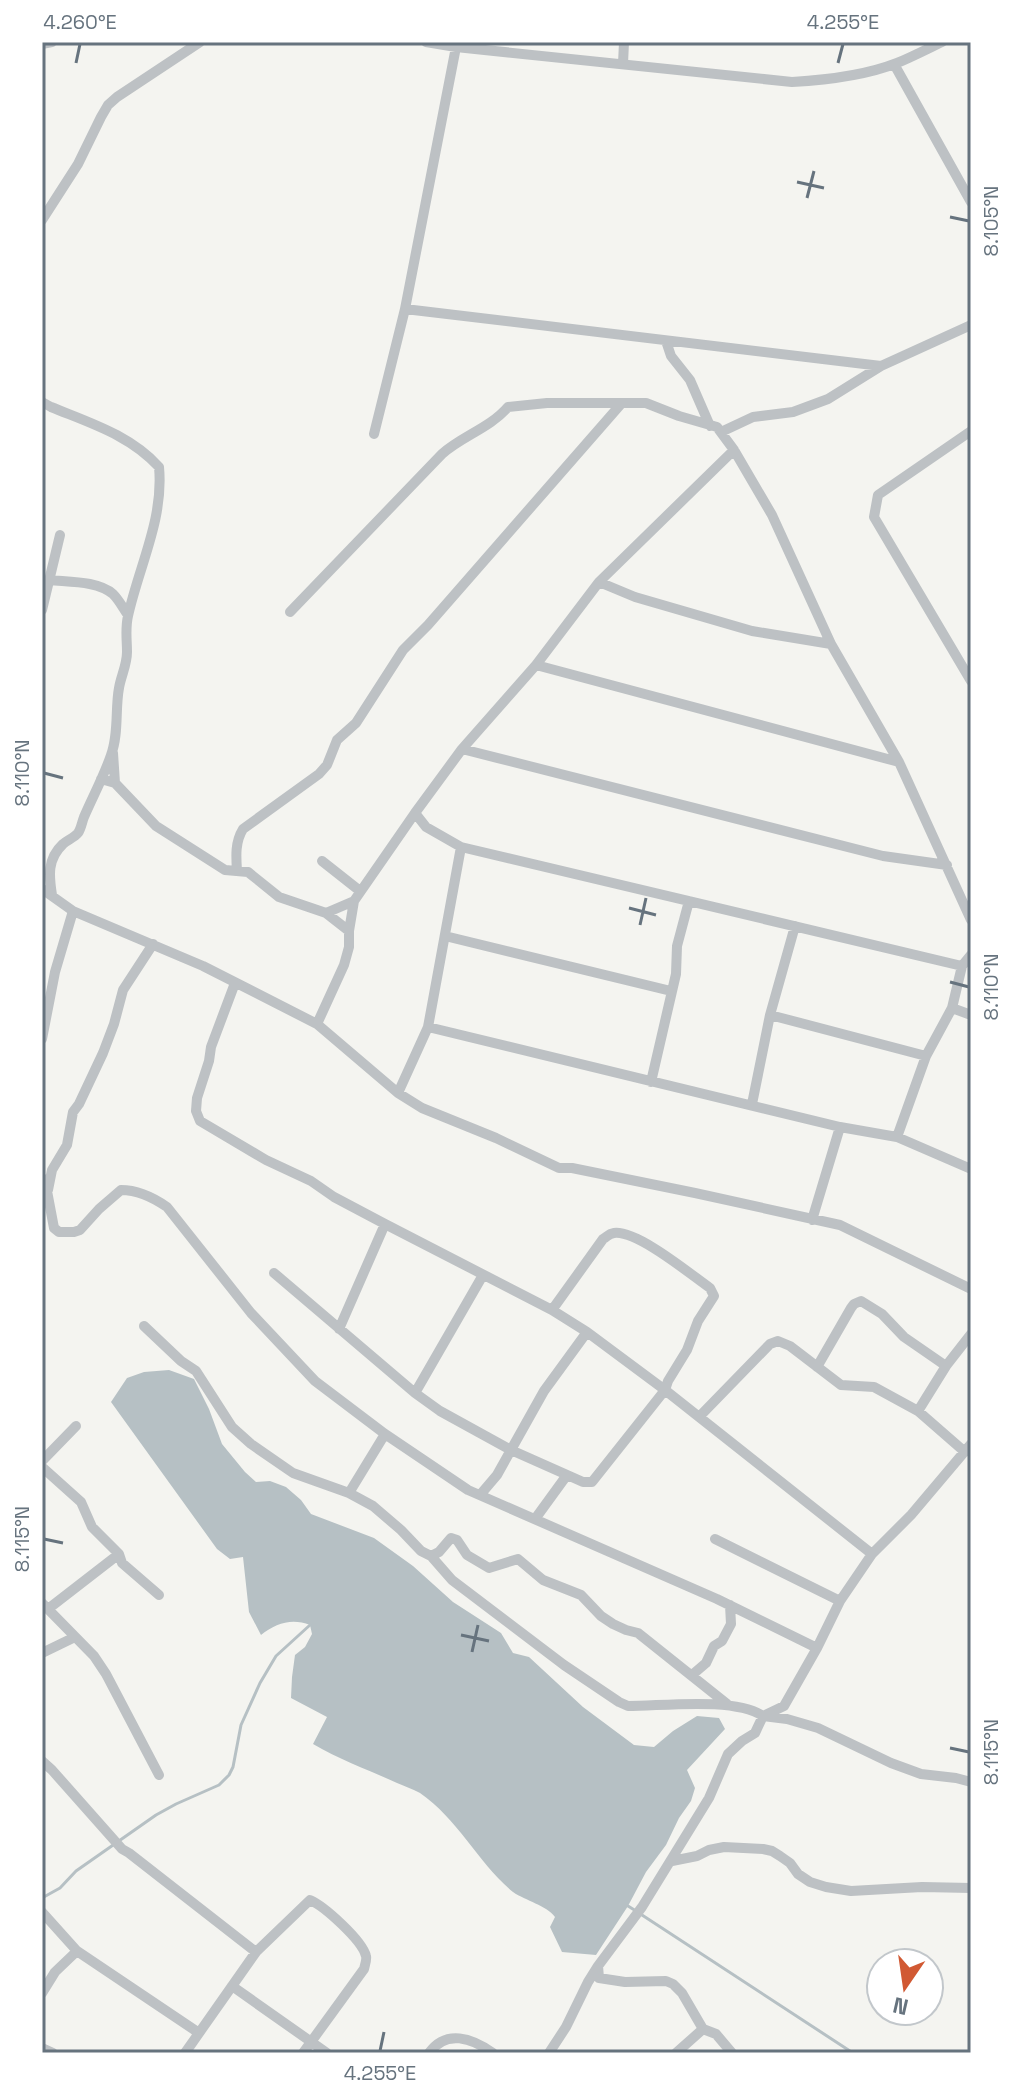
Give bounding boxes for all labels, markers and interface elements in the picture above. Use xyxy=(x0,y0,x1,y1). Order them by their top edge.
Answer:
text: 4.260°E xyxy=(43,9,117,35)
text: 4.255°E xyxy=(807,9,879,35)
text: 8.105°N xyxy=(978,186,1004,256)
text: 8.110°N xyxy=(9,739,35,807)
text: 8.110°N xyxy=(978,953,1004,1021)
text: 8.115°N xyxy=(9,1506,35,1572)
text: 8.115°N xyxy=(978,1719,1004,1785)
north arrow xyxy=(865,1947,945,2027)
text: N xyxy=(890,1991,911,2022)
text: 4.255°E xyxy=(344,2060,416,2086)

